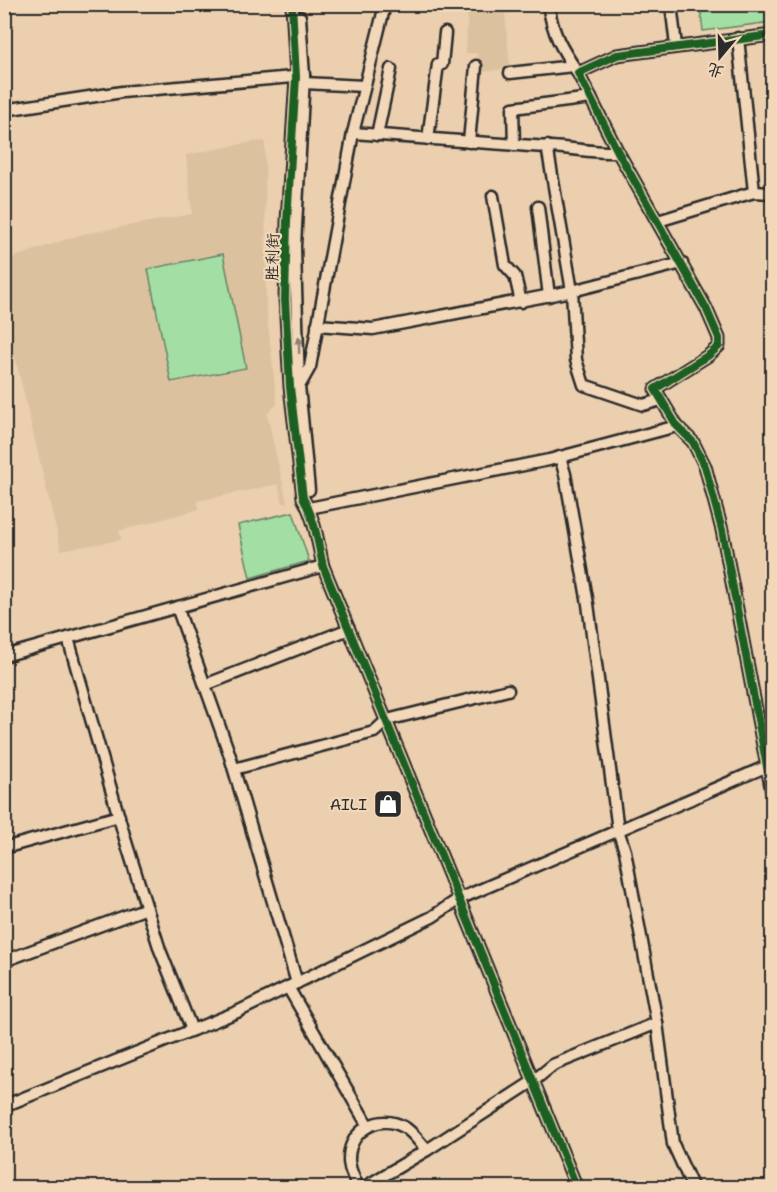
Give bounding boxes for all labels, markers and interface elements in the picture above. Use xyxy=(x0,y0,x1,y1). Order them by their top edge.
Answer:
north arrow xyxy=(690,27,750,87)
text: 北 xyxy=(704,58,726,83)
street label: 胜利街 xyxy=(262,233,283,281)
one-way arrow xyxy=(294,336,303,355)
shop icon: AILI xyxy=(372,788,404,820)
place label: AILI xyxy=(330,794,367,815)

